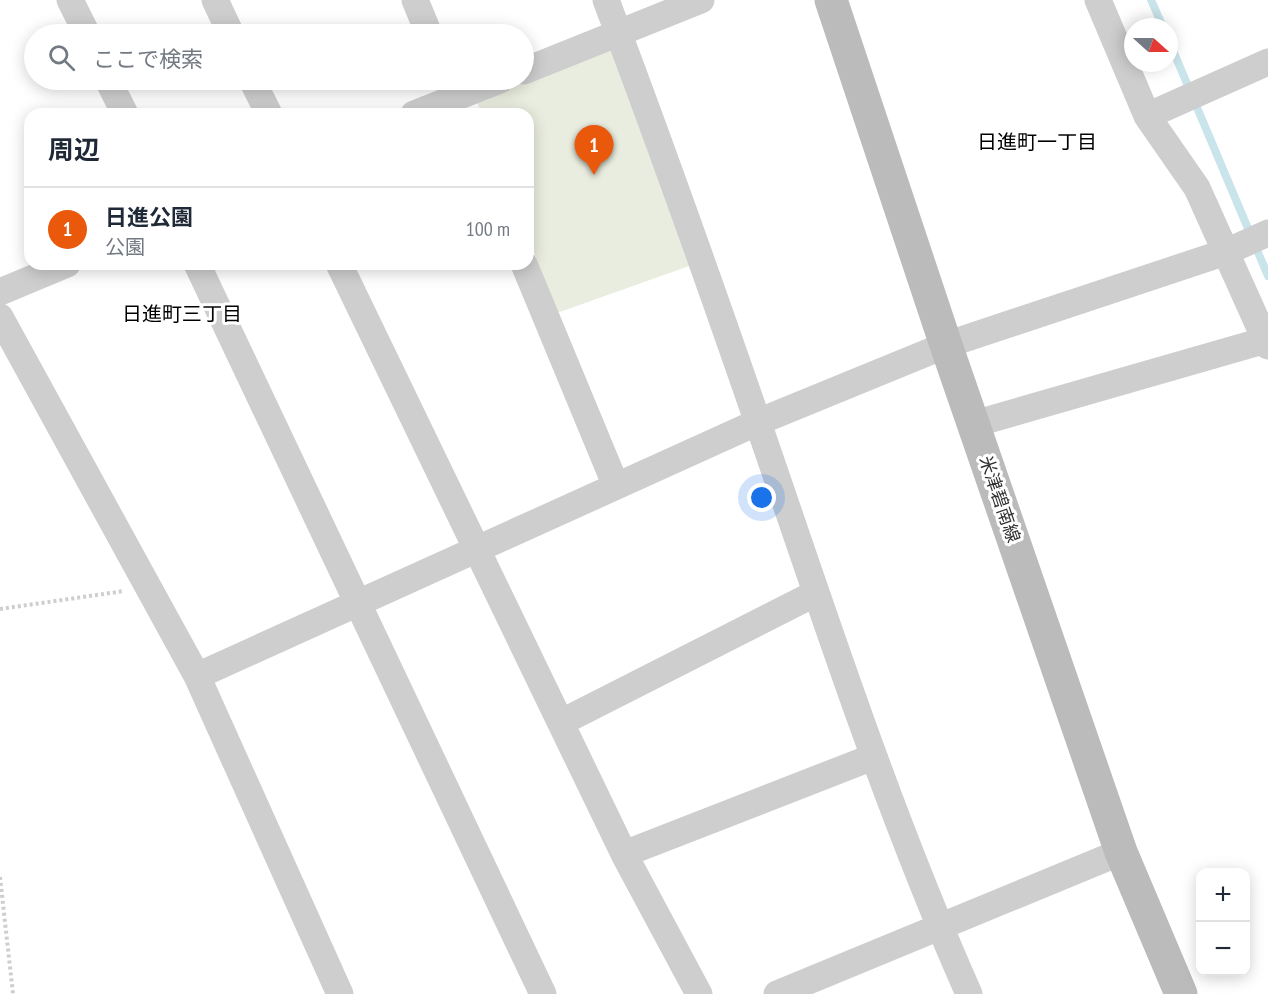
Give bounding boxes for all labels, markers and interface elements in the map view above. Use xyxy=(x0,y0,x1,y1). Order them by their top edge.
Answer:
north arrow xyxy=(1124,18,1178,72)
search box xyxy=(24,24,534,90)
icon: search xyxy=(45,41,78,74)
text: ここで検索 xyxy=(93,45,203,73)
pin: 1 xyxy=(574,126,614,175)
district label: 日進町一丁目 xyxy=(977,129,1097,155)
text: 周辺 xyxy=(48,133,100,166)
text: 日進公園 xyxy=(105,203,193,231)
text: 1 xyxy=(63,216,72,242)
text: 100 m xyxy=(466,216,510,242)
text: 公園 xyxy=(105,234,145,260)
district label: 日進町三丁目 xyxy=(122,301,242,327)
street label: 米津碧南線 xyxy=(974,453,1026,545)
your location xyxy=(747,483,776,512)
map controls xyxy=(1196,868,1250,976)
button: + xyxy=(1196,868,1250,922)
button: − xyxy=(1196,922,1250,976)

